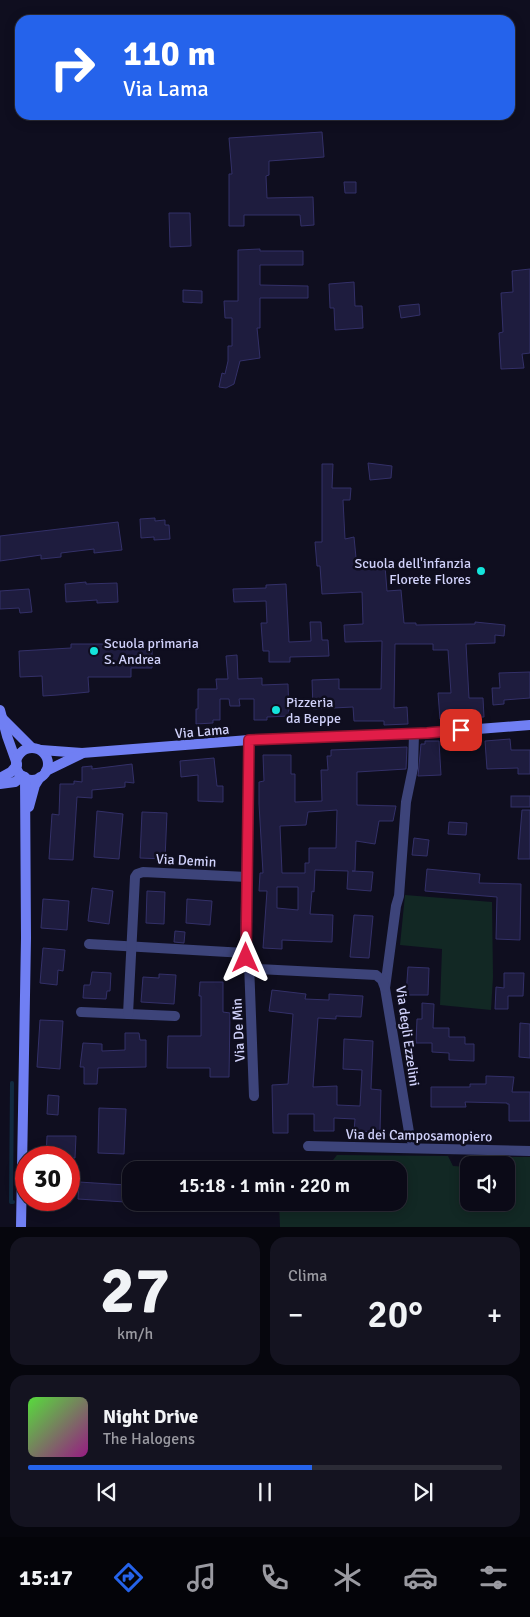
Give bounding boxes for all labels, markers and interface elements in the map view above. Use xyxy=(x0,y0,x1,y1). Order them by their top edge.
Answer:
text: 110 m xyxy=(123,32,216,75)
icon: right xyxy=(40,35,105,100)
text: Via Lama xyxy=(123,75,209,102)
place label: Scuola dell'infanzia Florete Flores xyxy=(354,555,471,588)
marker: Scuola dell'infanzia Florete Flores xyxy=(475,565,487,577)
place label: Scuola primaria S. Andrea xyxy=(104,635,199,668)
marker: Scuola primaria S. Andrea xyxy=(88,645,100,657)
place label: Pizzeria da Beppe xyxy=(286,694,341,727)
marker: Pizzeria da Beppe xyxy=(270,704,282,716)
pin xyxy=(440,709,482,751)
icon: arrive xyxy=(447,716,475,744)
street label: Via Lama xyxy=(174,721,230,742)
street label: Via Demin xyxy=(155,850,217,871)
position arrow xyxy=(219,931,271,983)
street label: Via degli Ezzelini xyxy=(392,985,423,1087)
street label: Via De Min xyxy=(228,998,249,1062)
street label: Via dei Camposamopiero xyxy=(346,1126,492,1145)
speed limit sign: 30 xyxy=(15,1146,80,1211)
map controls xyxy=(460,1156,515,1211)
button: sound xyxy=(460,1156,515,1211)
text: 15:18 · 1 min · 220 m xyxy=(179,1174,350,1198)
text: 27 xyxy=(100,1251,170,1331)
text: Clima xyxy=(288,1266,327,1286)
text: 20° xyxy=(367,1291,423,1338)
text: − xyxy=(288,1298,303,1332)
text: + xyxy=(487,1298,502,1332)
text: km/h xyxy=(117,1324,153,1344)
text: Night Drive xyxy=(103,1405,198,1429)
text: The Halogens xyxy=(103,1429,195,1449)
icon: previous xyxy=(93,1478,121,1506)
icon: pause xyxy=(251,1478,279,1506)
icon: next xyxy=(409,1478,437,1506)
icon: directions xyxy=(111,1560,146,1595)
icon: music xyxy=(184,1560,219,1595)
icon: phone xyxy=(257,1560,292,1595)
icon: climate xyxy=(330,1560,365,1595)
icon: car xyxy=(403,1560,438,1595)
icon: filters xyxy=(476,1560,511,1595)
text: 15:17 xyxy=(19,1564,73,1591)

